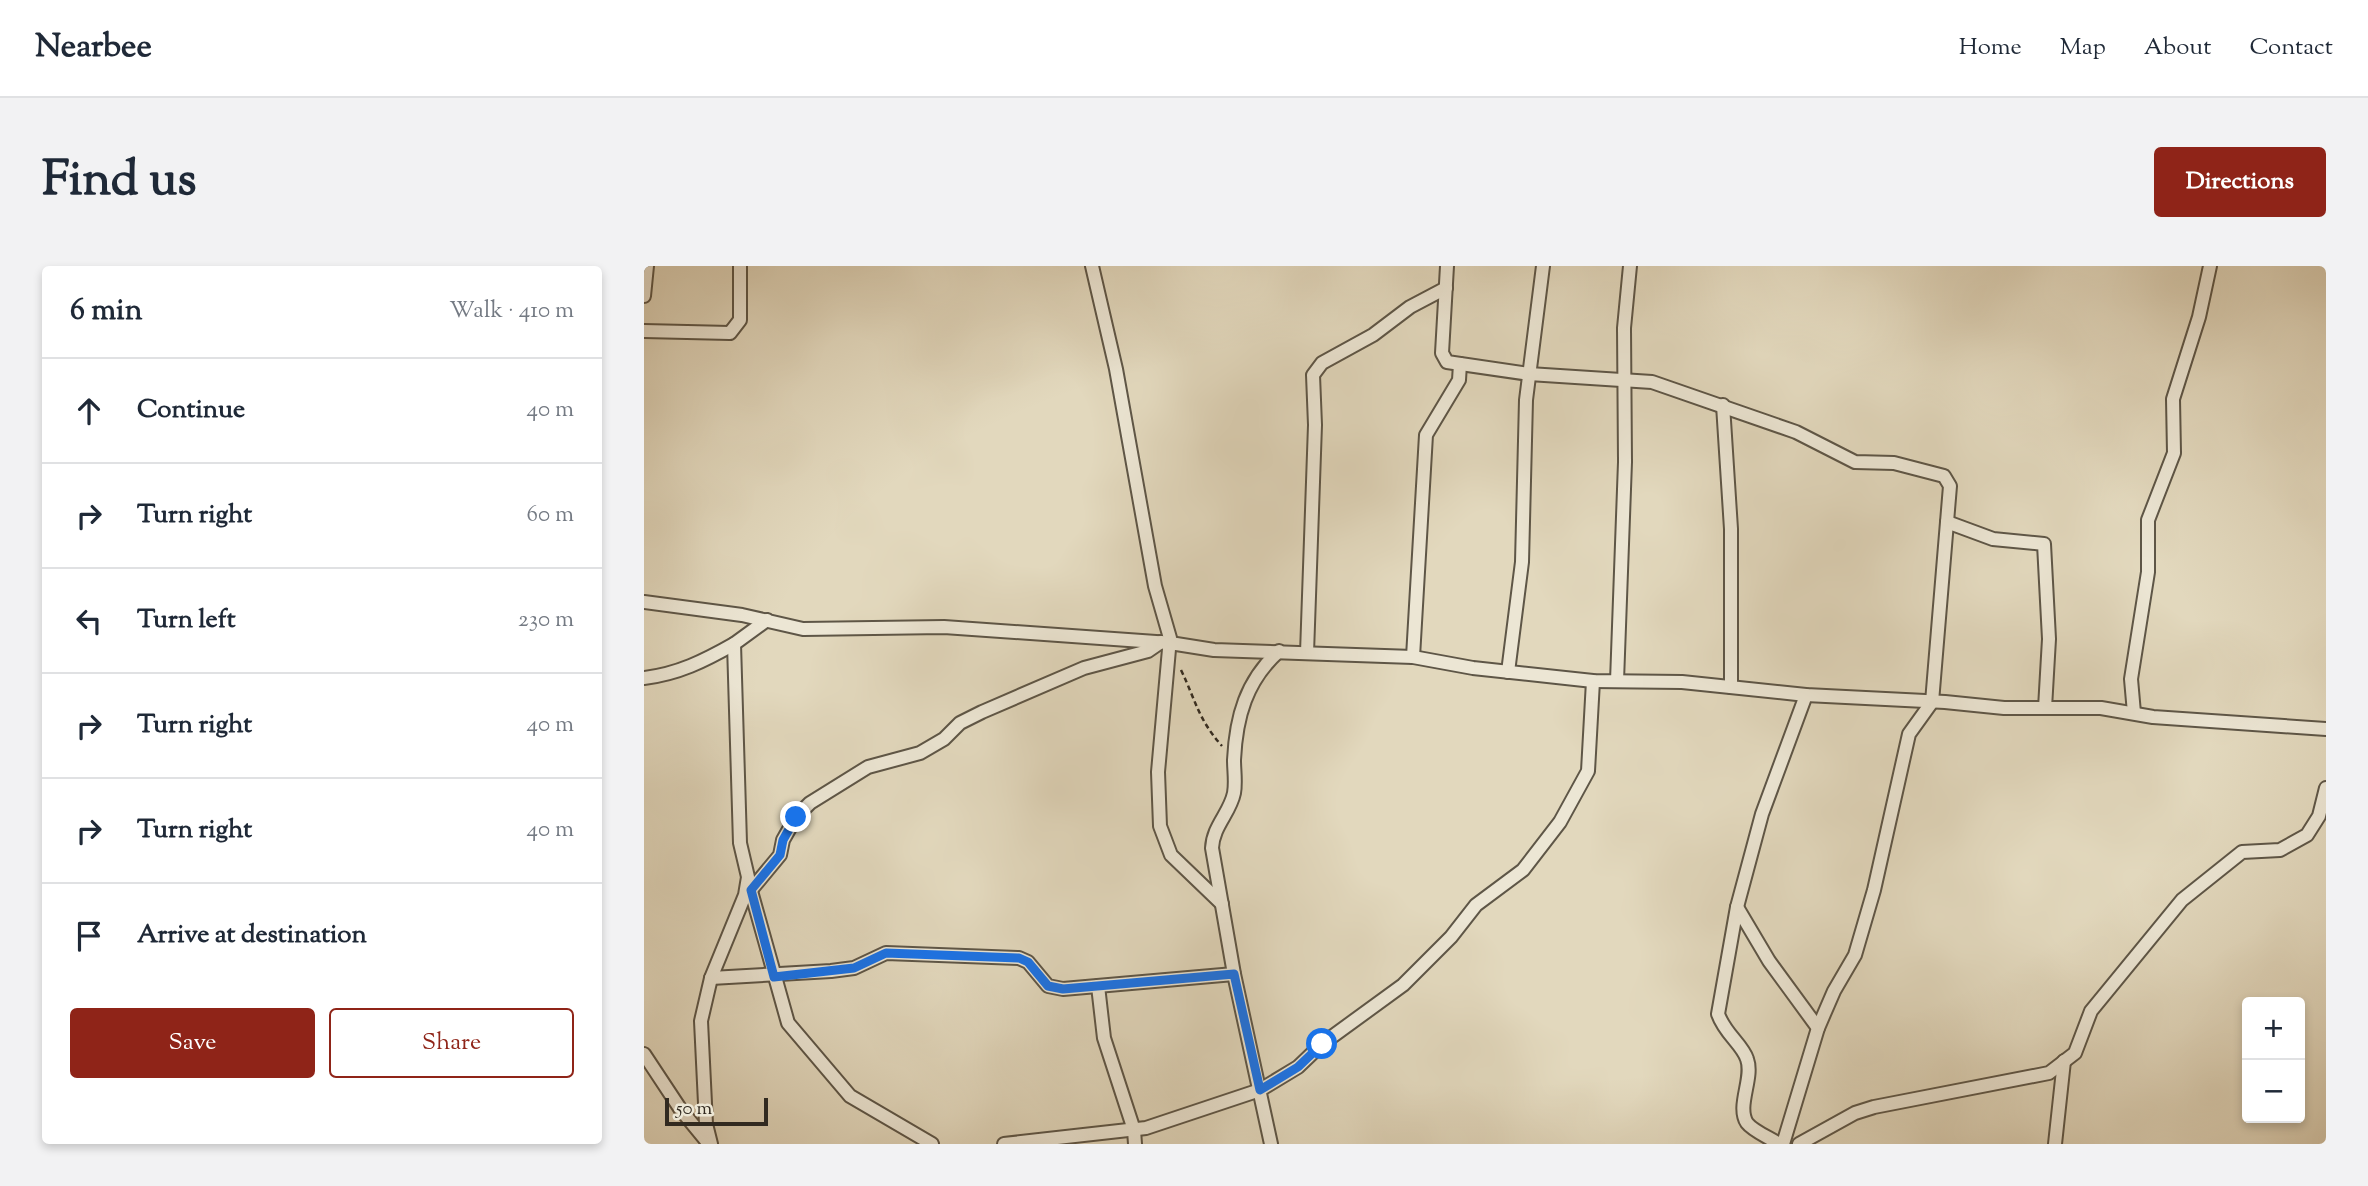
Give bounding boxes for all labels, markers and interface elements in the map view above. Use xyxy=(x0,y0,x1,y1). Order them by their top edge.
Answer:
text: Nearbee xyxy=(35,24,152,72)
text: Home xyxy=(1959,31,2022,65)
text: Map xyxy=(2060,31,2106,65)
text: About xyxy=(2144,31,2211,65)
text: Contact xyxy=(2249,31,2333,65)
text: Find us xyxy=(42,147,196,217)
button: Directions xyxy=(2154,147,2326,217)
text: 6 min xyxy=(70,290,142,333)
text: Walk · 410 m xyxy=(449,295,574,328)
icon: ahead xyxy=(70,392,108,430)
text: Continue xyxy=(137,392,245,429)
text: 40 m xyxy=(527,394,574,427)
icon: right xyxy=(70,497,108,535)
text: Turn right xyxy=(137,497,252,534)
text: 60 m xyxy=(526,499,574,532)
icon: left xyxy=(70,602,108,640)
text: Turn left xyxy=(137,602,236,639)
text: 230 m xyxy=(518,604,574,637)
icon: right xyxy=(70,707,108,745)
text: Turn right xyxy=(137,707,252,744)
text: 40 m xyxy=(527,709,574,742)
route end xyxy=(780,801,811,832)
icon: right xyxy=(70,812,108,850)
text: Turn right xyxy=(137,812,252,849)
text: 40 m xyxy=(527,814,574,847)
icon: arrive xyxy=(70,917,108,955)
text: Arrive at destination xyxy=(137,917,367,954)
map controls xyxy=(2242,997,2305,1123)
button: + xyxy=(2242,997,2305,1060)
button: Save xyxy=(70,1008,315,1078)
button: Share xyxy=(329,1008,574,1078)
route start xyxy=(1306,1028,1337,1059)
button: − xyxy=(2242,1060,2305,1123)
scale bar xyxy=(665,1095,768,1127)
text: 50 m xyxy=(676,1096,712,1123)

